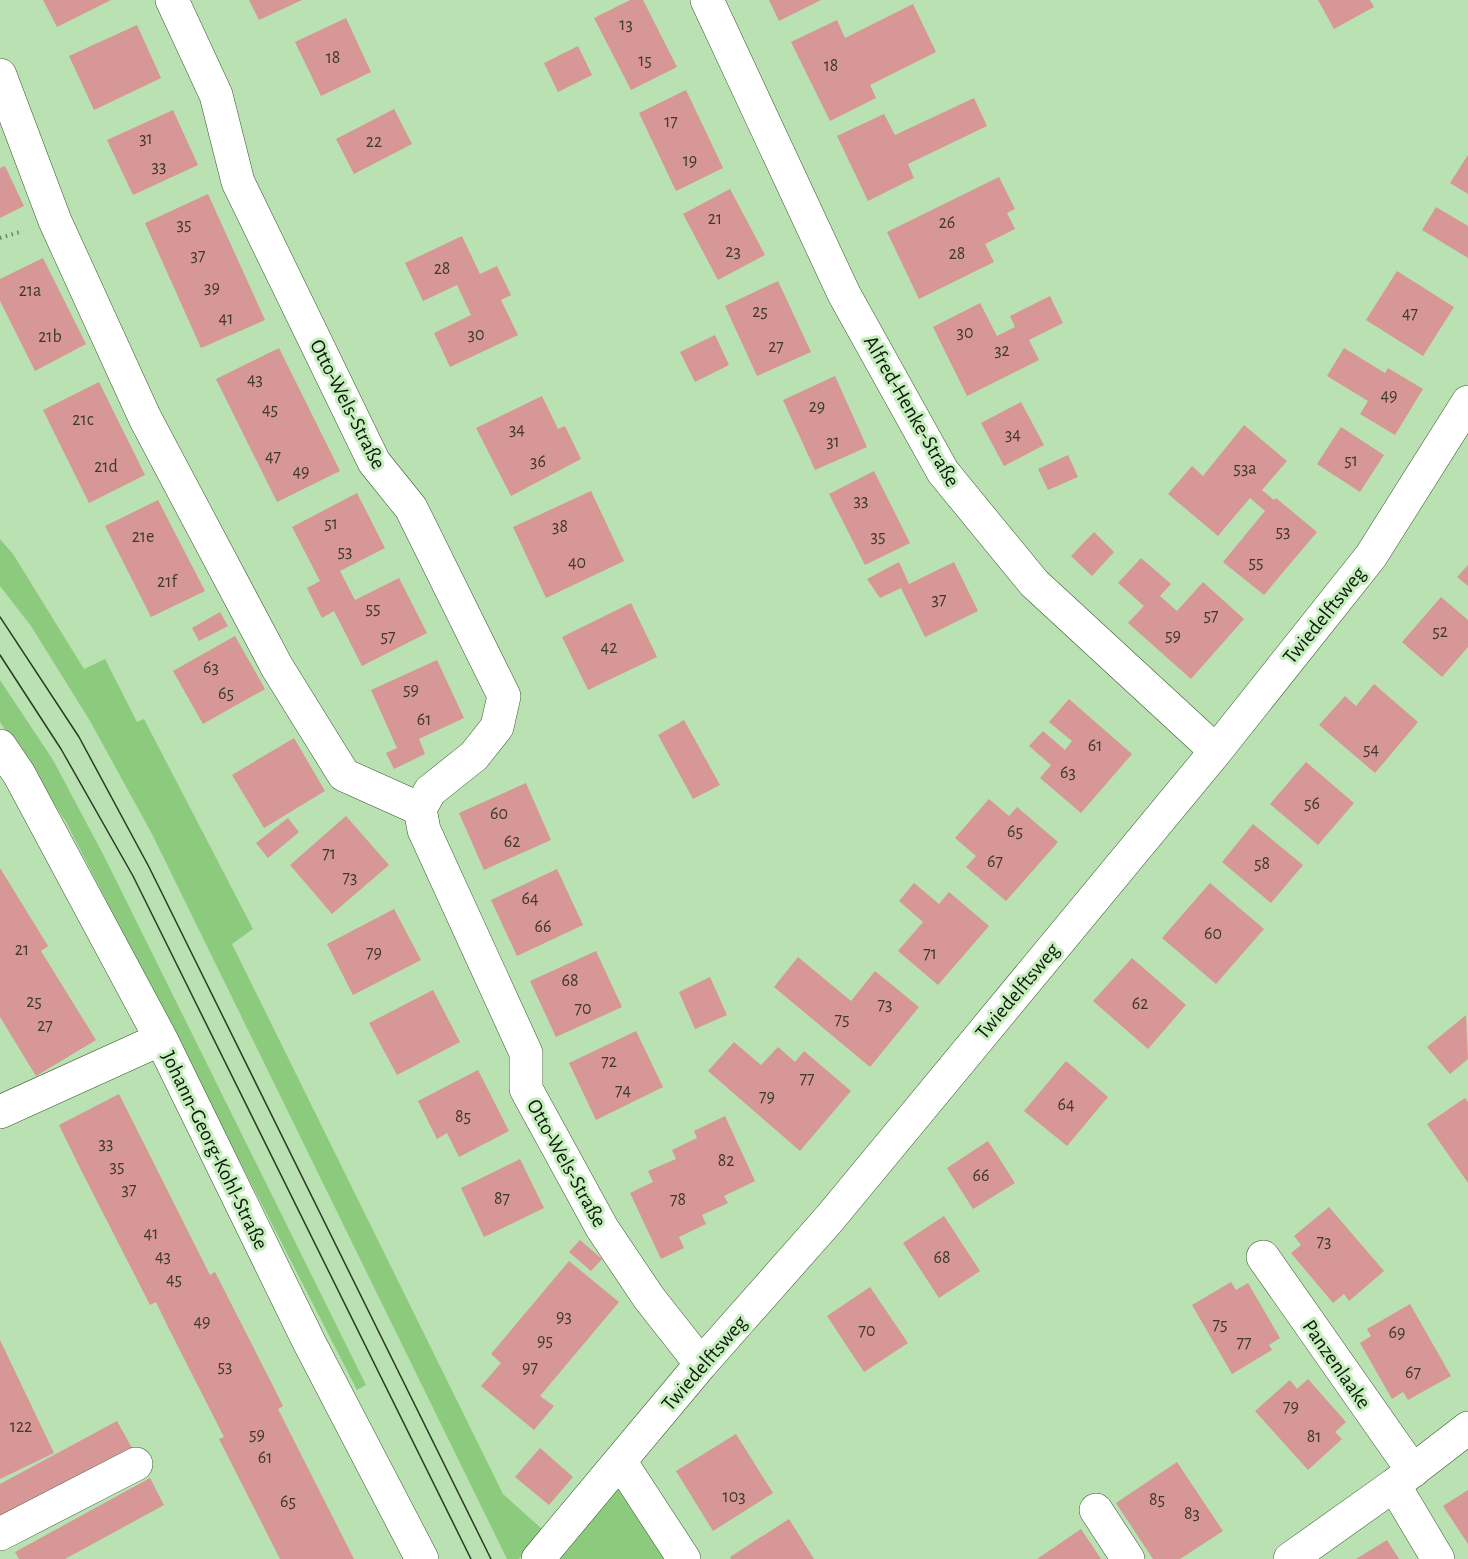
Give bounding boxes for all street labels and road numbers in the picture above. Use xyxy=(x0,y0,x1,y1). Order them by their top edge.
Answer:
street label: Alfred-Henke-Straße xyxy=(860,332,963,490)
street label: Otto-Wels-Straße xyxy=(306,336,389,473)
street label: Twiedelftsweg xyxy=(1279,562,1370,668)
street label: Twiedelftsweg xyxy=(971,939,1064,1043)
street label: Johann-Georg-Kohl-Straße xyxy=(157,1048,272,1253)
street label: Otto-Wels-Straße xyxy=(523,1096,610,1231)
street label: Twiedelftsweg xyxy=(658,1311,752,1415)
street label: Panzenlaake xyxy=(1298,1316,1375,1413)

